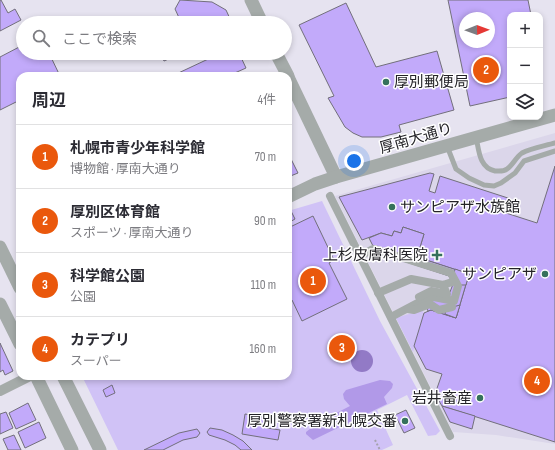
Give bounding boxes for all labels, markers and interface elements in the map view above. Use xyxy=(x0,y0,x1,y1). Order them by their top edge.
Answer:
north arrow xyxy=(459,12,495,48)
map controls xyxy=(507,12,543,120)
button: + xyxy=(507,12,543,48)
search box xyxy=(16,16,292,60)
icon: search xyxy=(30,27,52,49)
text: ここで検索 xyxy=(62,30,137,49)
button: − xyxy=(507,48,543,84)
pin: 2 xyxy=(473,55,499,85)
place label: 厚別郵便局 xyxy=(394,73,469,92)
marker: 厚別郵便局 xyxy=(381,77,391,87)
button: layers xyxy=(507,84,543,120)
text: 周辺 xyxy=(32,91,66,111)
text: 4件 xyxy=(258,92,276,108)
street label: 厚南大通り xyxy=(377,119,455,158)
text: 札幌市青少年科学館 xyxy=(70,139,205,158)
text: 1 xyxy=(42,149,48,165)
text: 70 m xyxy=(255,149,276,165)
your location xyxy=(344,151,364,171)
text: 博物館 · 厚南大通り xyxy=(70,161,181,177)
place label: サンピアザ水族館 xyxy=(400,198,520,217)
marker: サンピアザ水族館 xyxy=(387,202,397,212)
text: 厚別区体育館 xyxy=(70,203,160,222)
text: 2 xyxy=(42,213,48,229)
text: 90 m xyxy=(254,213,276,229)
text: スポーツ · 厚南大通り xyxy=(70,225,193,241)
place label: 上杉皮膚科医院 xyxy=(323,246,428,265)
marker: 上杉皮膚科医院 xyxy=(431,249,443,261)
place label: サンピアザ xyxy=(462,265,537,284)
pin: 1 xyxy=(300,266,326,296)
text: 科学館公園 xyxy=(70,267,145,286)
marker: サンピアザ xyxy=(540,269,550,279)
text: 3 xyxy=(42,277,48,293)
text: 110 m xyxy=(251,277,276,293)
text: 公園 xyxy=(70,289,96,305)
text: カテプリ xyxy=(70,331,130,350)
pin: 3 xyxy=(329,333,355,363)
text: 4 xyxy=(42,341,48,357)
text: 160 m xyxy=(250,341,276,357)
text: スーパー xyxy=(70,353,122,369)
pin: 4 xyxy=(524,366,550,396)
place label: 岩井畜産 xyxy=(412,389,472,408)
marker: 岩井畜産 xyxy=(475,393,485,403)
place label: 厚別警察署新札幌交番 xyxy=(247,412,397,431)
marker: 厚別警察署新札幌交番 xyxy=(400,416,410,426)

